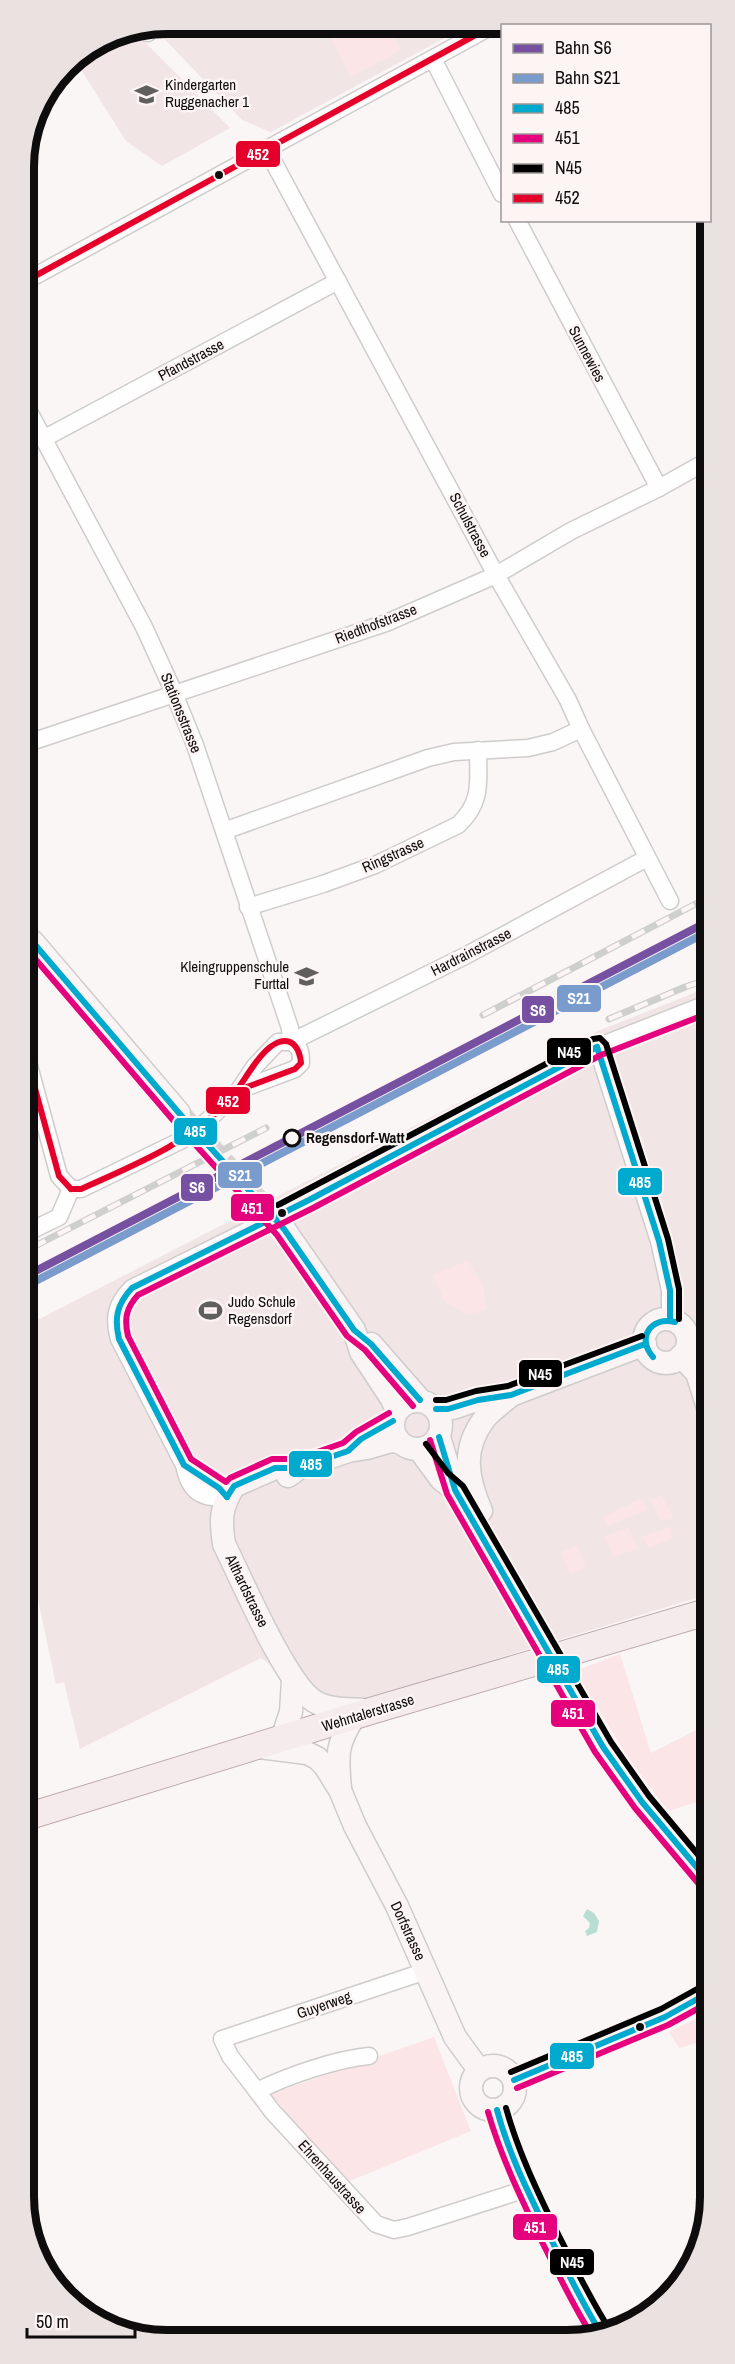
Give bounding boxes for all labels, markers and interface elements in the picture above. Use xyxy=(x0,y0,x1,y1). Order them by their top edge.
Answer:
legend xyxy=(501,24,711,222)
text: Bahn S6 xyxy=(555,35,612,60)
text: Bahn S21 xyxy=(555,65,621,90)
place label: Kindergarten Ruggenacher 1 xyxy=(165,74,249,112)
school or university icon: Kindergarten Ruggenacher 1 xyxy=(134,81,160,107)
text: 485 xyxy=(555,95,580,120)
text: 451 xyxy=(555,125,580,150)
line badge: 452 xyxy=(235,140,281,168)
text: 452 xyxy=(247,143,269,165)
text: N45 xyxy=(555,155,582,180)
unlabelled marker xyxy=(213,169,225,181)
text: 452 xyxy=(555,185,580,210)
street label: Sunnewies xyxy=(564,322,611,386)
street label: Pfandstrasse xyxy=(154,333,228,386)
street label: Schulstrasse xyxy=(445,489,496,561)
street label: Riedthofstrasse xyxy=(332,598,420,649)
street label: Stationsstrasse xyxy=(156,670,207,756)
street label: Ringstrasse xyxy=(359,832,427,877)
street label: Hardrainstrasse xyxy=(427,922,515,981)
place label: Kleingruppenschule Furttal xyxy=(180,956,289,994)
school or university icon: Kleingruppenschule Furttal xyxy=(294,963,320,989)
line badge: S21 xyxy=(556,984,602,1013)
text: S21 xyxy=(567,987,591,1009)
line badge: S6 xyxy=(521,995,555,1024)
text: S6 xyxy=(530,999,546,1021)
line badge: N45 xyxy=(546,1037,592,1066)
text: N45 xyxy=(557,1041,581,1063)
line badge: 452 xyxy=(205,1086,251,1115)
text: 452 xyxy=(217,1090,239,1112)
line badge: 485 xyxy=(173,1117,218,1146)
text: 485 xyxy=(184,1120,206,1142)
place label: Regensdorf-Watt xyxy=(306,1127,405,1148)
marker: Regensdorf-Watt xyxy=(283,1129,301,1147)
line badge: S21 xyxy=(217,1161,263,1189)
text: S21 xyxy=(228,1164,252,1186)
line badge: 485 xyxy=(617,1167,663,1196)
text: 485 xyxy=(629,1171,651,1193)
line badge: S6 xyxy=(180,1173,214,1202)
text: S6 xyxy=(189,1176,205,1198)
line badge: 451 xyxy=(230,1193,275,1222)
text: 451 xyxy=(241,1197,264,1219)
unlabelled marker xyxy=(276,1207,288,1219)
place label: Judo Schule Regensdorf xyxy=(228,1291,296,1329)
sports icon: Judo Schule Regensdorf xyxy=(197,1298,223,1324)
line badge: N45 xyxy=(518,1359,563,1388)
text: N45 xyxy=(528,1363,552,1385)
line badge: 485 xyxy=(288,1450,333,1478)
text: 485 xyxy=(300,1453,322,1475)
street label: Althardstrasse xyxy=(220,1550,274,1631)
line badge: 485 xyxy=(536,1655,581,1684)
text: 485 xyxy=(547,1658,569,1680)
street label: Wehntalerstrasse xyxy=(319,1688,417,1737)
line badge: 451 xyxy=(550,1699,596,1728)
text: 451 xyxy=(562,1702,585,1724)
street label: Dorfstrasse xyxy=(386,1898,431,1964)
street label: Guyerweg xyxy=(294,1985,354,2024)
unlabelled marker xyxy=(634,2021,646,2033)
line badge: 485 xyxy=(549,2042,595,2070)
text: 485 xyxy=(561,2045,583,2067)
street label: Ehrenhaustrasse xyxy=(293,2135,371,2218)
line badge: 451 xyxy=(512,2213,558,2241)
text: 451 xyxy=(524,2216,547,2238)
line badge: N45 xyxy=(549,2248,595,2276)
text: N45 xyxy=(560,2251,584,2273)
scale bar xyxy=(27,2301,135,2339)
text: 50 m xyxy=(36,2309,69,2334)

